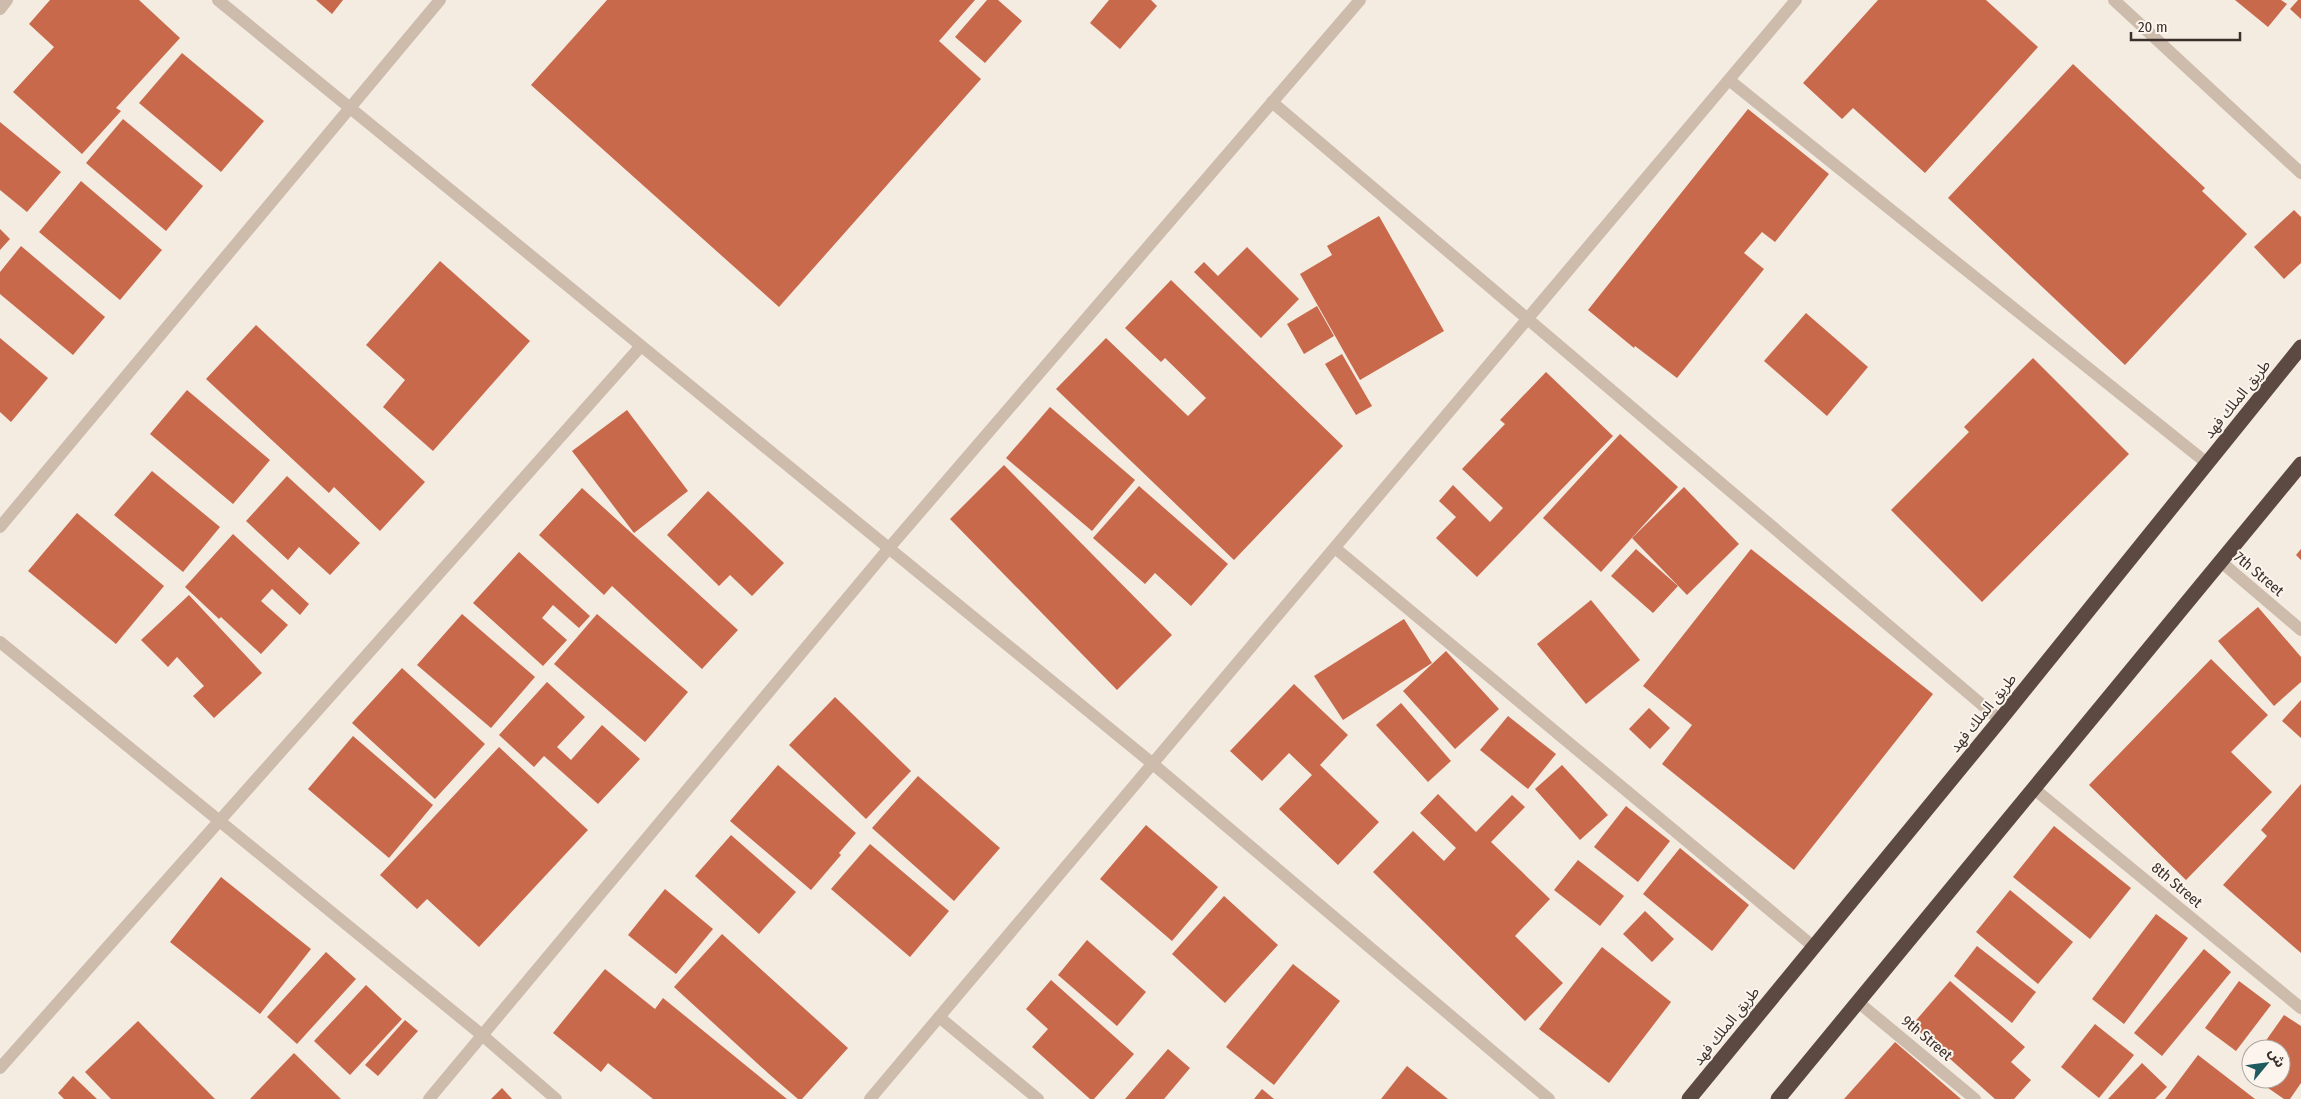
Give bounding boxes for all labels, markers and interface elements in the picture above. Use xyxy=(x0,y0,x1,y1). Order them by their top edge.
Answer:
scale bar xyxy=(2131,10,2240,42)
text: 20 m xyxy=(2138,18,2168,36)
street label: طريق الملك فهد xyxy=(2200,356,2275,443)
street label: 7th Street xyxy=(2231,548,2288,600)
street label: طريق الملك فهد xyxy=(1946,670,2021,757)
street label: 8th Street xyxy=(2148,859,2206,911)
street label: طريق الملك فهد xyxy=(1689,983,1764,1070)
street label: 9th Street xyxy=(1898,1012,1956,1064)
north arrow xyxy=(2241,1039,2291,1089)
text: ش xyxy=(2265,1045,2289,1070)

